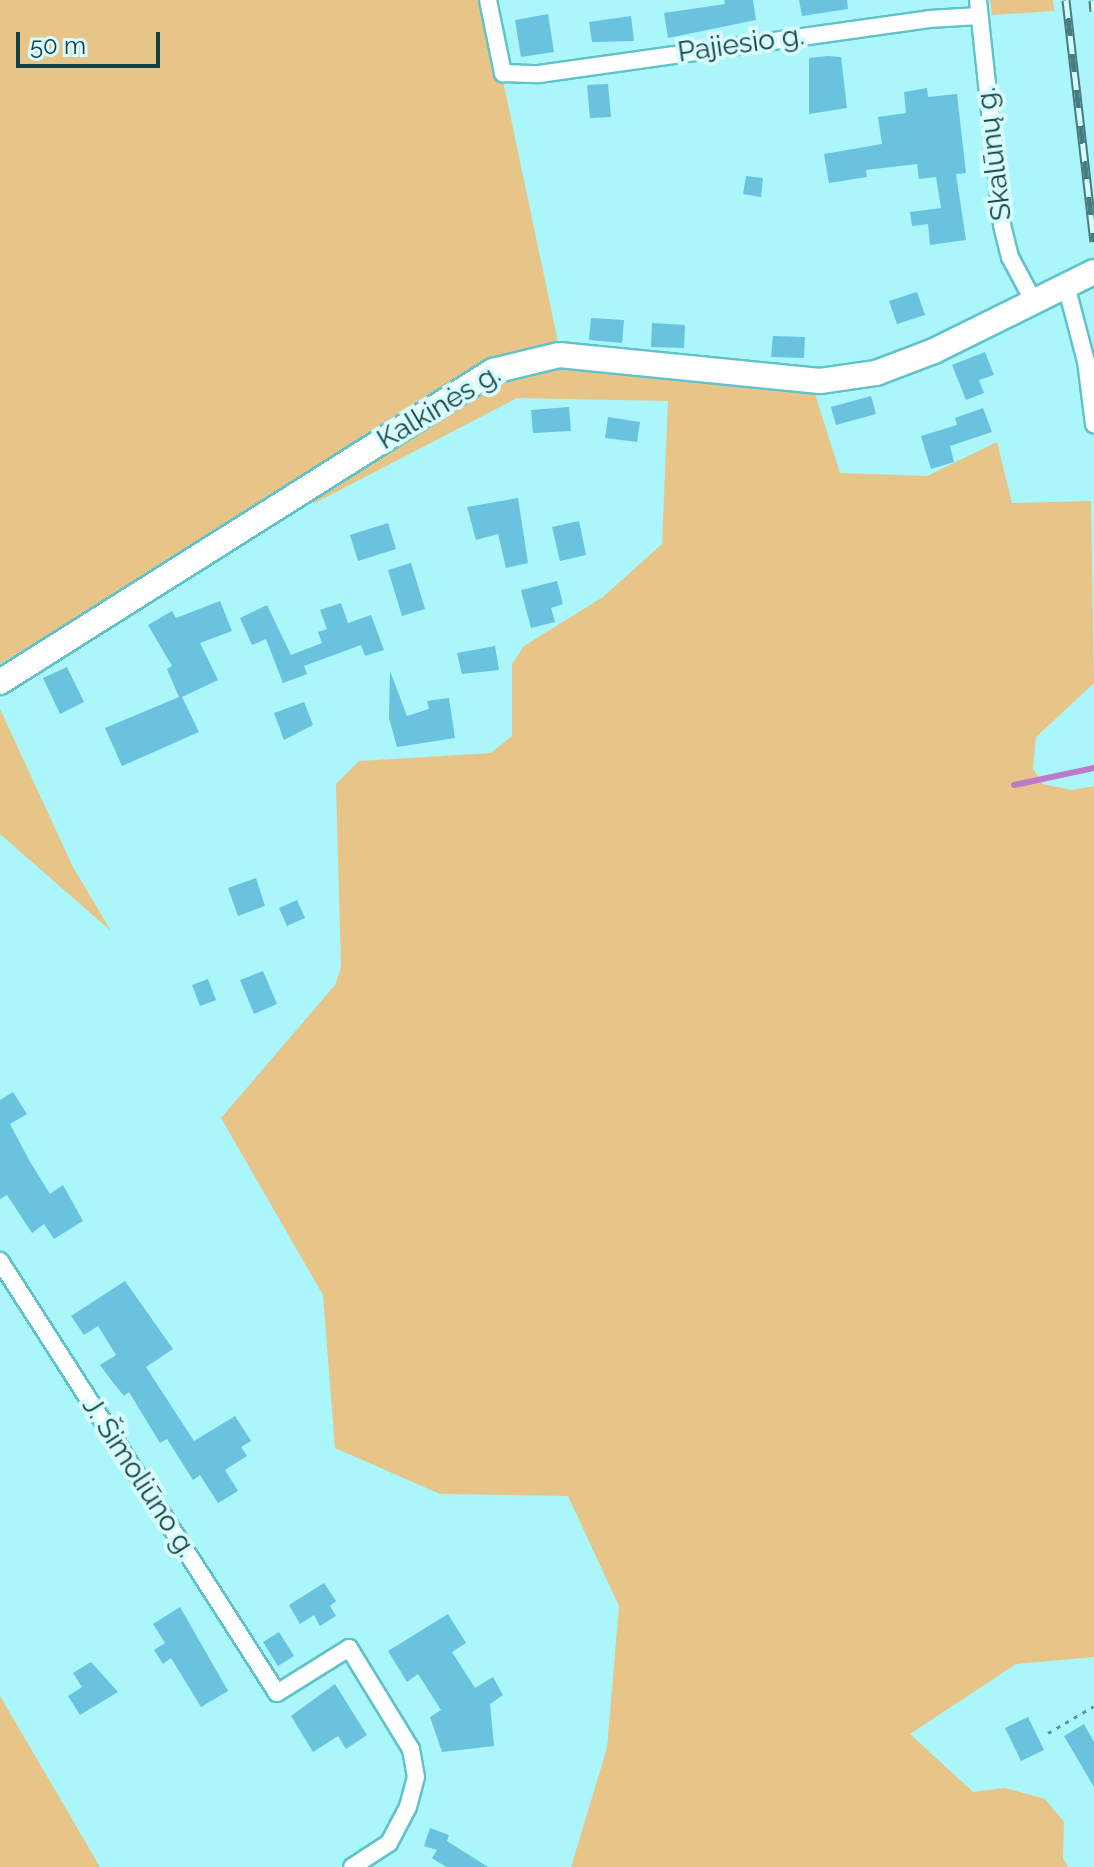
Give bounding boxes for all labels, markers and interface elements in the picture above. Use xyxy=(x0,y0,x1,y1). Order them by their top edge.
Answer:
scale bar xyxy=(20,16,164,66)
street label: Pajiesio g. xyxy=(676,18,806,70)
text: 50 m xyxy=(30,31,86,60)
street label: Skalūnų g. xyxy=(969,85,1019,223)
street label: Kalkinės g. xyxy=(371,357,507,457)
street label: J. Šimoliūno g. xyxy=(75,1391,203,1563)

